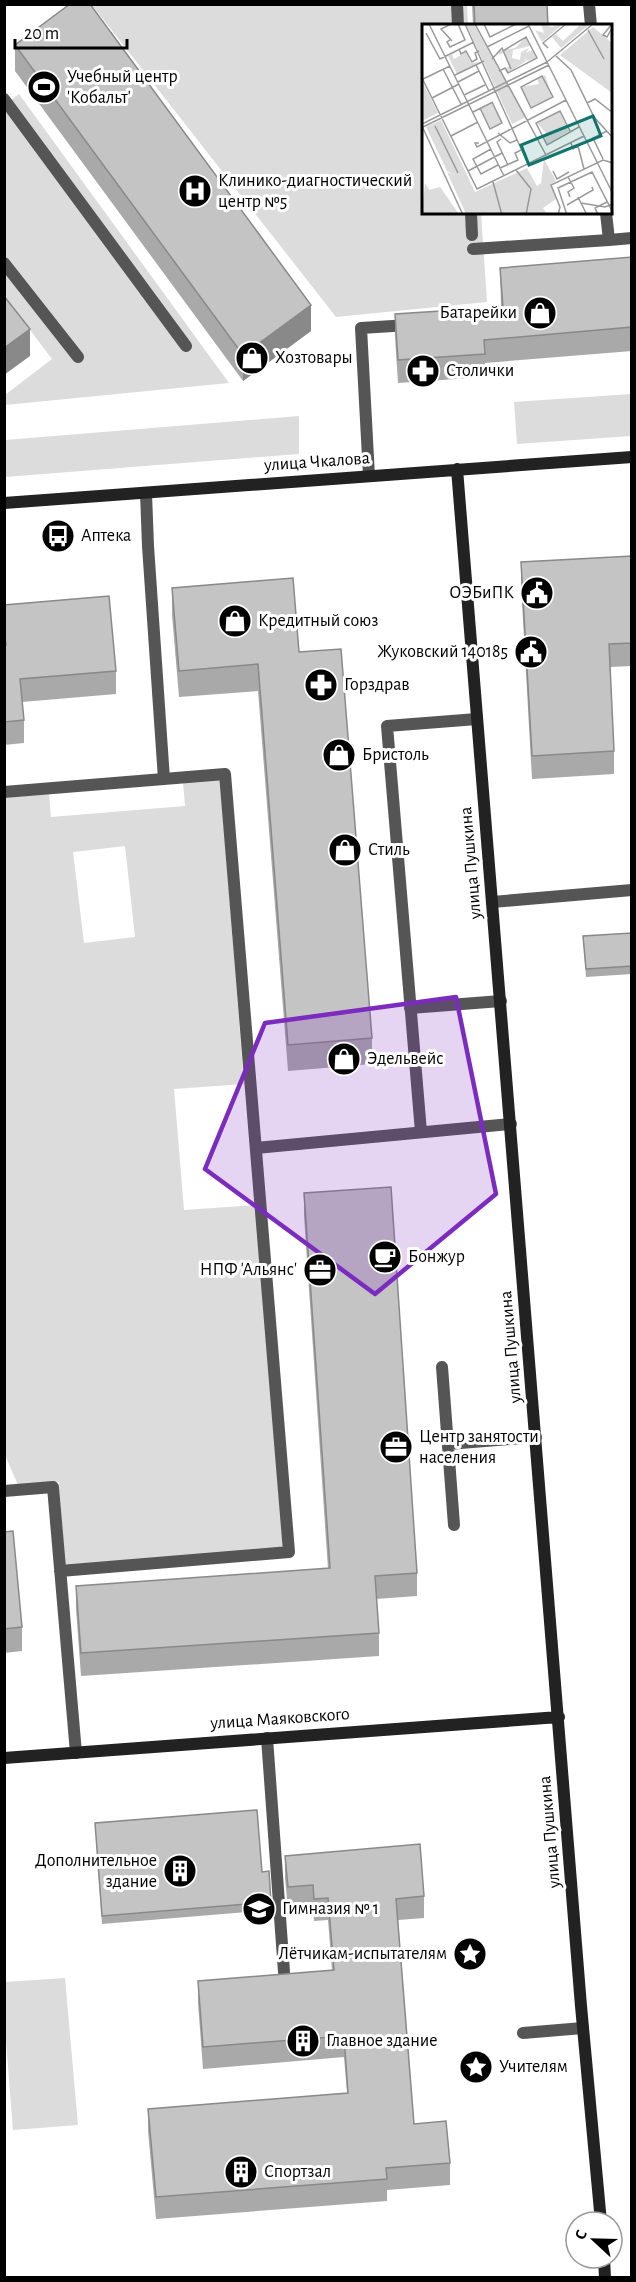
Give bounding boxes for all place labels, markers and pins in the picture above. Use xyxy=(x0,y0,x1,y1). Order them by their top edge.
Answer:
place label: Учебный центр 'Кобальт' xyxy=(67,67,178,107)
sports icon: Учебный центр 'Кобальт' xyxy=(26,69,62,105)
place label: Клинико-диагностический центр №5 xyxy=(218,172,412,211)
hospital icon: Клинико-диагностический центр №5 xyxy=(177,173,213,209)
shop icon: Батарейки xyxy=(522,295,558,331)
place label: Батарейки xyxy=(439,304,517,322)
shop icon: Хозтовары xyxy=(234,340,270,376)
place label: Хозтовары xyxy=(275,349,353,367)
pharmacy icon: Столички xyxy=(405,353,441,389)
place label: Столички xyxy=(446,362,514,380)
bus stop icon: Аптека xyxy=(40,518,76,554)
place label: Аптека xyxy=(81,527,131,545)
public building icon: ОЭБиПК xyxy=(519,575,555,611)
place label: ОЭБиПК xyxy=(449,584,515,602)
shop icon: Кредитный союз xyxy=(217,603,253,639)
place label: Кредитный союз xyxy=(258,612,378,630)
public building icon: Жуковский 140185 xyxy=(513,634,549,670)
place label: Жуковский 140185 xyxy=(377,643,508,661)
pharmacy icon: Горздрав xyxy=(303,667,339,703)
place label: Горздрав xyxy=(344,676,410,694)
shop icon: Бристоль xyxy=(321,737,357,773)
place label: Бристоль xyxy=(362,746,429,764)
shop icon: Стиль xyxy=(327,832,363,868)
place label: Стиль xyxy=(368,841,410,859)
shop icon: Эдельвейс xyxy=(326,1041,362,1077)
place label: Эдельвейс xyxy=(367,1050,444,1068)
cafe icon: Бонжур xyxy=(367,1239,403,1275)
place label: Бонжур xyxy=(408,1248,465,1266)
office icon: НПФ 'Альянс' xyxy=(302,1252,338,1288)
place label: НПФ 'Альянс' xyxy=(200,1261,297,1279)
place label: Центр занятости населения xyxy=(419,1428,539,1467)
office icon: Центр занятости населения xyxy=(378,1429,414,1465)
place label: Дополнительное здание xyxy=(35,1852,157,1891)
building icon: Дополнительное здание xyxy=(162,1853,198,1889)
school or university icon: Гимназия № 1 xyxy=(241,1891,277,1927)
place label: Гимназия № 1 xyxy=(282,1900,379,1918)
place icon: Лётчикам-испытателям xyxy=(452,1936,488,1972)
place label: Лётчикам-испытателям xyxy=(279,1945,447,1963)
building icon: Главное здание xyxy=(285,2023,321,2059)
place label: Главное здание xyxy=(326,2032,438,2050)
place icon: Учителям xyxy=(458,2049,494,2085)
place label: Учителям xyxy=(499,2058,568,2076)
building icon: Спортзал xyxy=(223,2154,259,2190)
place label: Спортзал xyxy=(264,2163,331,2181)

